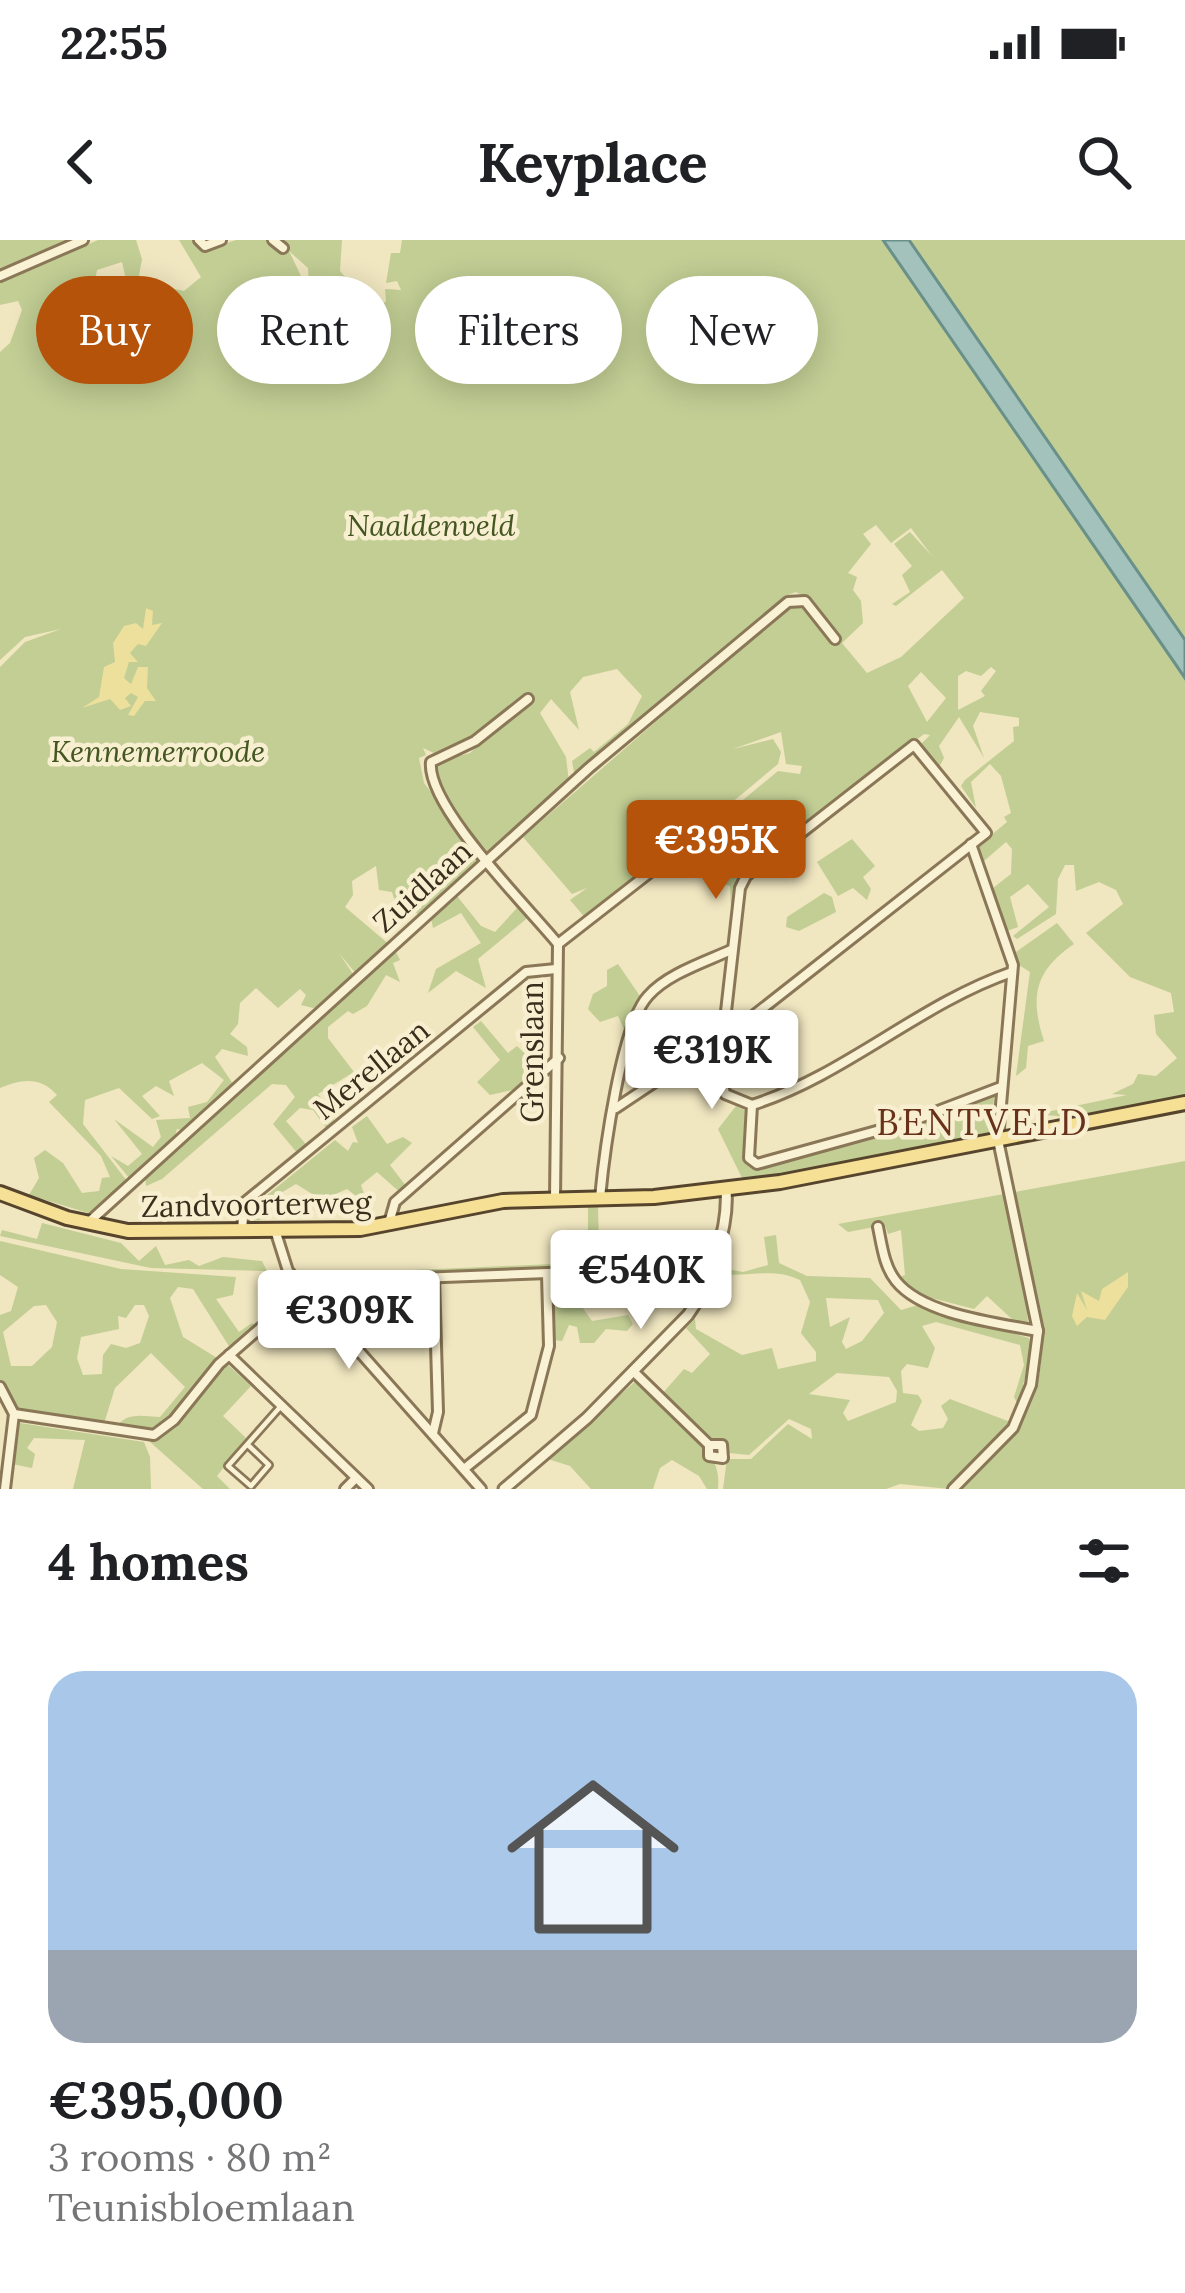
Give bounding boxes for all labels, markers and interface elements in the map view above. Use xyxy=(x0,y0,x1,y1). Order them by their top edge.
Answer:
text: 22:55 xyxy=(60,14,168,71)
text: Keyplace xyxy=(478,128,708,197)
icon: back xyxy=(48,129,114,195)
icon: search xyxy=(1071,129,1137,195)
chip: Buy xyxy=(36,276,193,384)
chip: Rent xyxy=(217,276,391,384)
chip: Filters xyxy=(415,276,622,384)
chip: New xyxy=(646,276,818,384)
park label: Naaldenveld xyxy=(347,506,516,544)
park label: Kennemerroode xyxy=(51,732,265,770)
pin: €395K xyxy=(632,800,800,902)
text: €395K xyxy=(654,814,778,864)
street label: Zuidlaan xyxy=(365,832,479,940)
street label: Grenslaan xyxy=(513,981,551,1123)
pin: €319K xyxy=(628,1010,796,1112)
street label: Merellaan xyxy=(305,1011,437,1127)
text: €319K xyxy=(652,1024,772,1074)
district label: BENTVELD xyxy=(876,1099,1090,1145)
street label: Zandvoorterweg xyxy=(140,1183,373,1226)
pin: €540K xyxy=(557,1230,725,1332)
text: €540K xyxy=(578,1244,704,1294)
pin: €309K xyxy=(265,1270,433,1372)
text: €309K xyxy=(285,1284,413,1334)
icon: filters xyxy=(1071,1528,1137,1594)
text: 4 homes xyxy=(48,1529,249,1594)
icon: home xyxy=(485,1749,701,1965)
text: €395,000 xyxy=(48,2067,284,2132)
text: 3 rooms · 80 m² xyxy=(48,2132,332,2182)
text: Teunisbloemlaan xyxy=(48,2182,355,2232)

